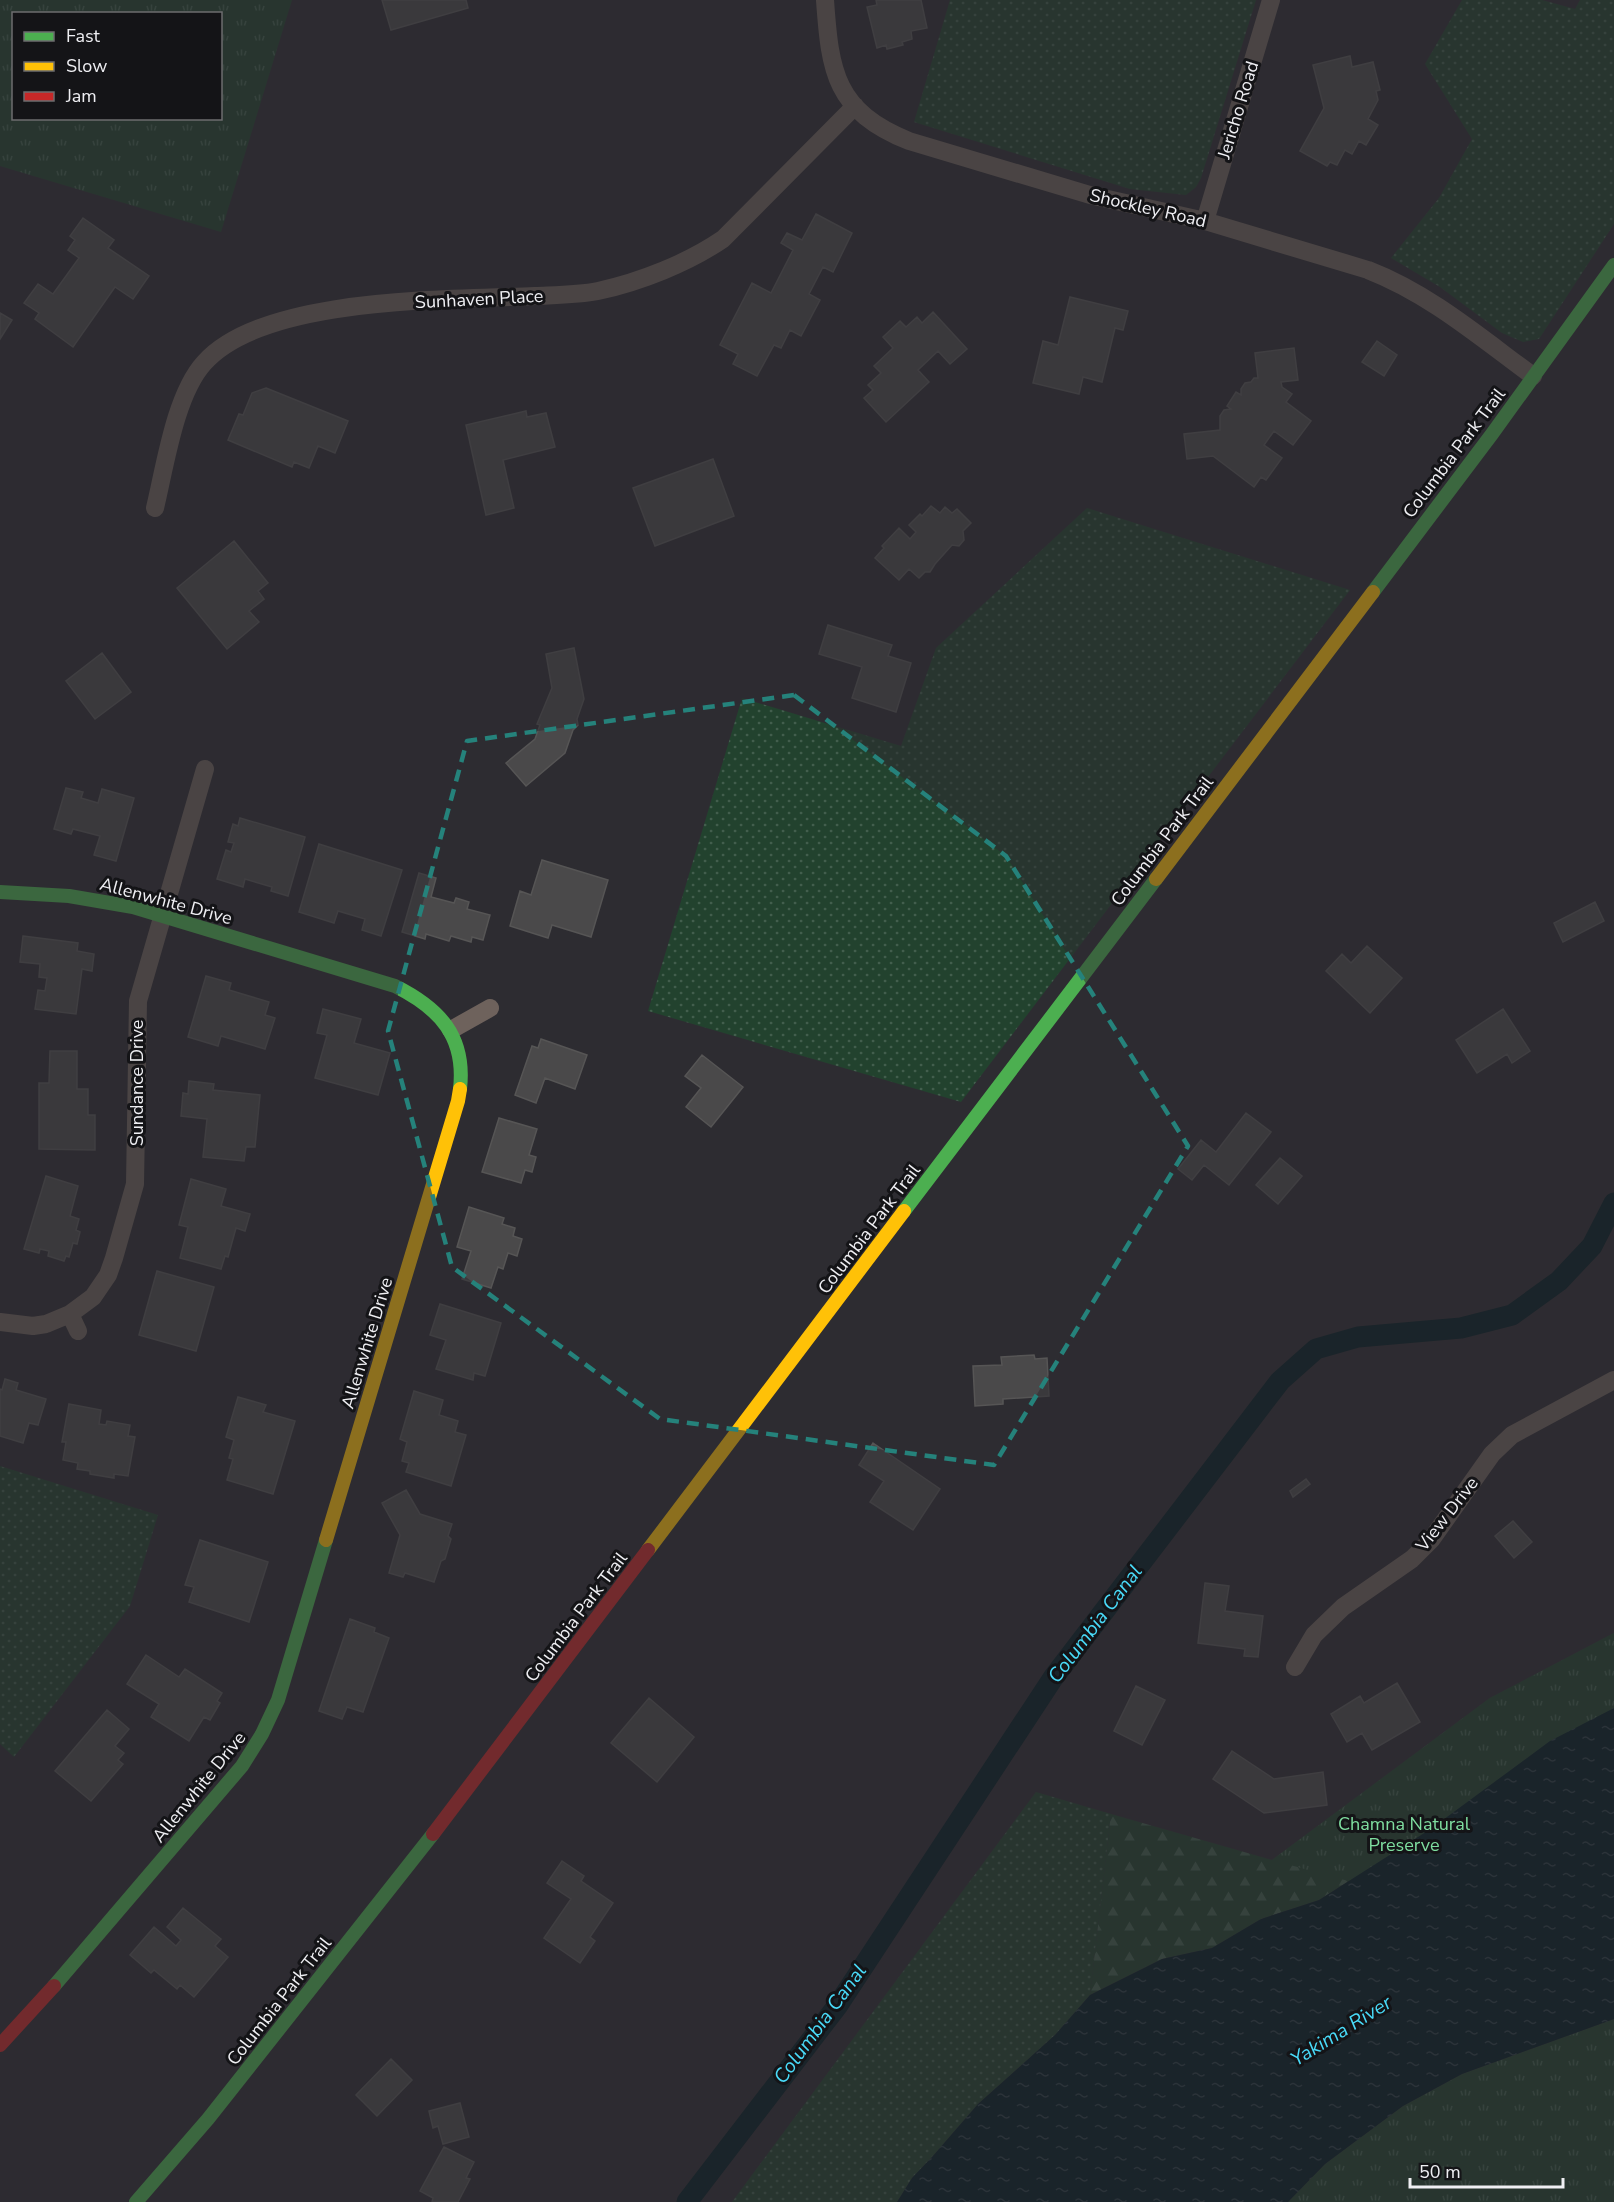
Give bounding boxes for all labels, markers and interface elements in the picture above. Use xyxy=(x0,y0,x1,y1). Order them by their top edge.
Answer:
legend xyxy=(12,12,222,120)
text: Fast xyxy=(66,24,101,48)
text: Slow xyxy=(66,54,107,78)
street label: Jericho Road xyxy=(1211,58,1264,163)
text: Jam xyxy=(65,84,97,108)
street label: Shockley Road xyxy=(1087,183,1209,233)
street label: Sunhaven Place xyxy=(414,284,544,314)
street label: Columbia Park Trail xyxy=(1397,383,1511,523)
street label: Columbia Park Trail xyxy=(1105,771,1219,911)
street label: Allenwhite Drive xyxy=(97,872,235,930)
street label: Sundance Drive xyxy=(125,1020,149,1146)
street label: Columbia Park Trail xyxy=(812,1159,926,1299)
street label: Allenwhite Drive xyxy=(336,1274,398,1412)
street label: View Drive xyxy=(1410,1472,1484,1557)
street label: Columbia Park Trail xyxy=(519,1547,633,1687)
water label: Columbia Canal xyxy=(1042,1559,1148,1689)
street label: Allenwhite Drive xyxy=(147,1727,251,1847)
park label: Chamna Natural Preserve xyxy=(1338,1812,1471,1857)
street label: Columbia Park Trail xyxy=(221,1931,337,2070)
water label: Columbia Canal xyxy=(767,1959,873,2089)
water label: Yakima River xyxy=(1285,1989,1397,2073)
scale bar xyxy=(1410,2151,1563,2189)
text: 50 m xyxy=(1419,2160,1461,2184)

